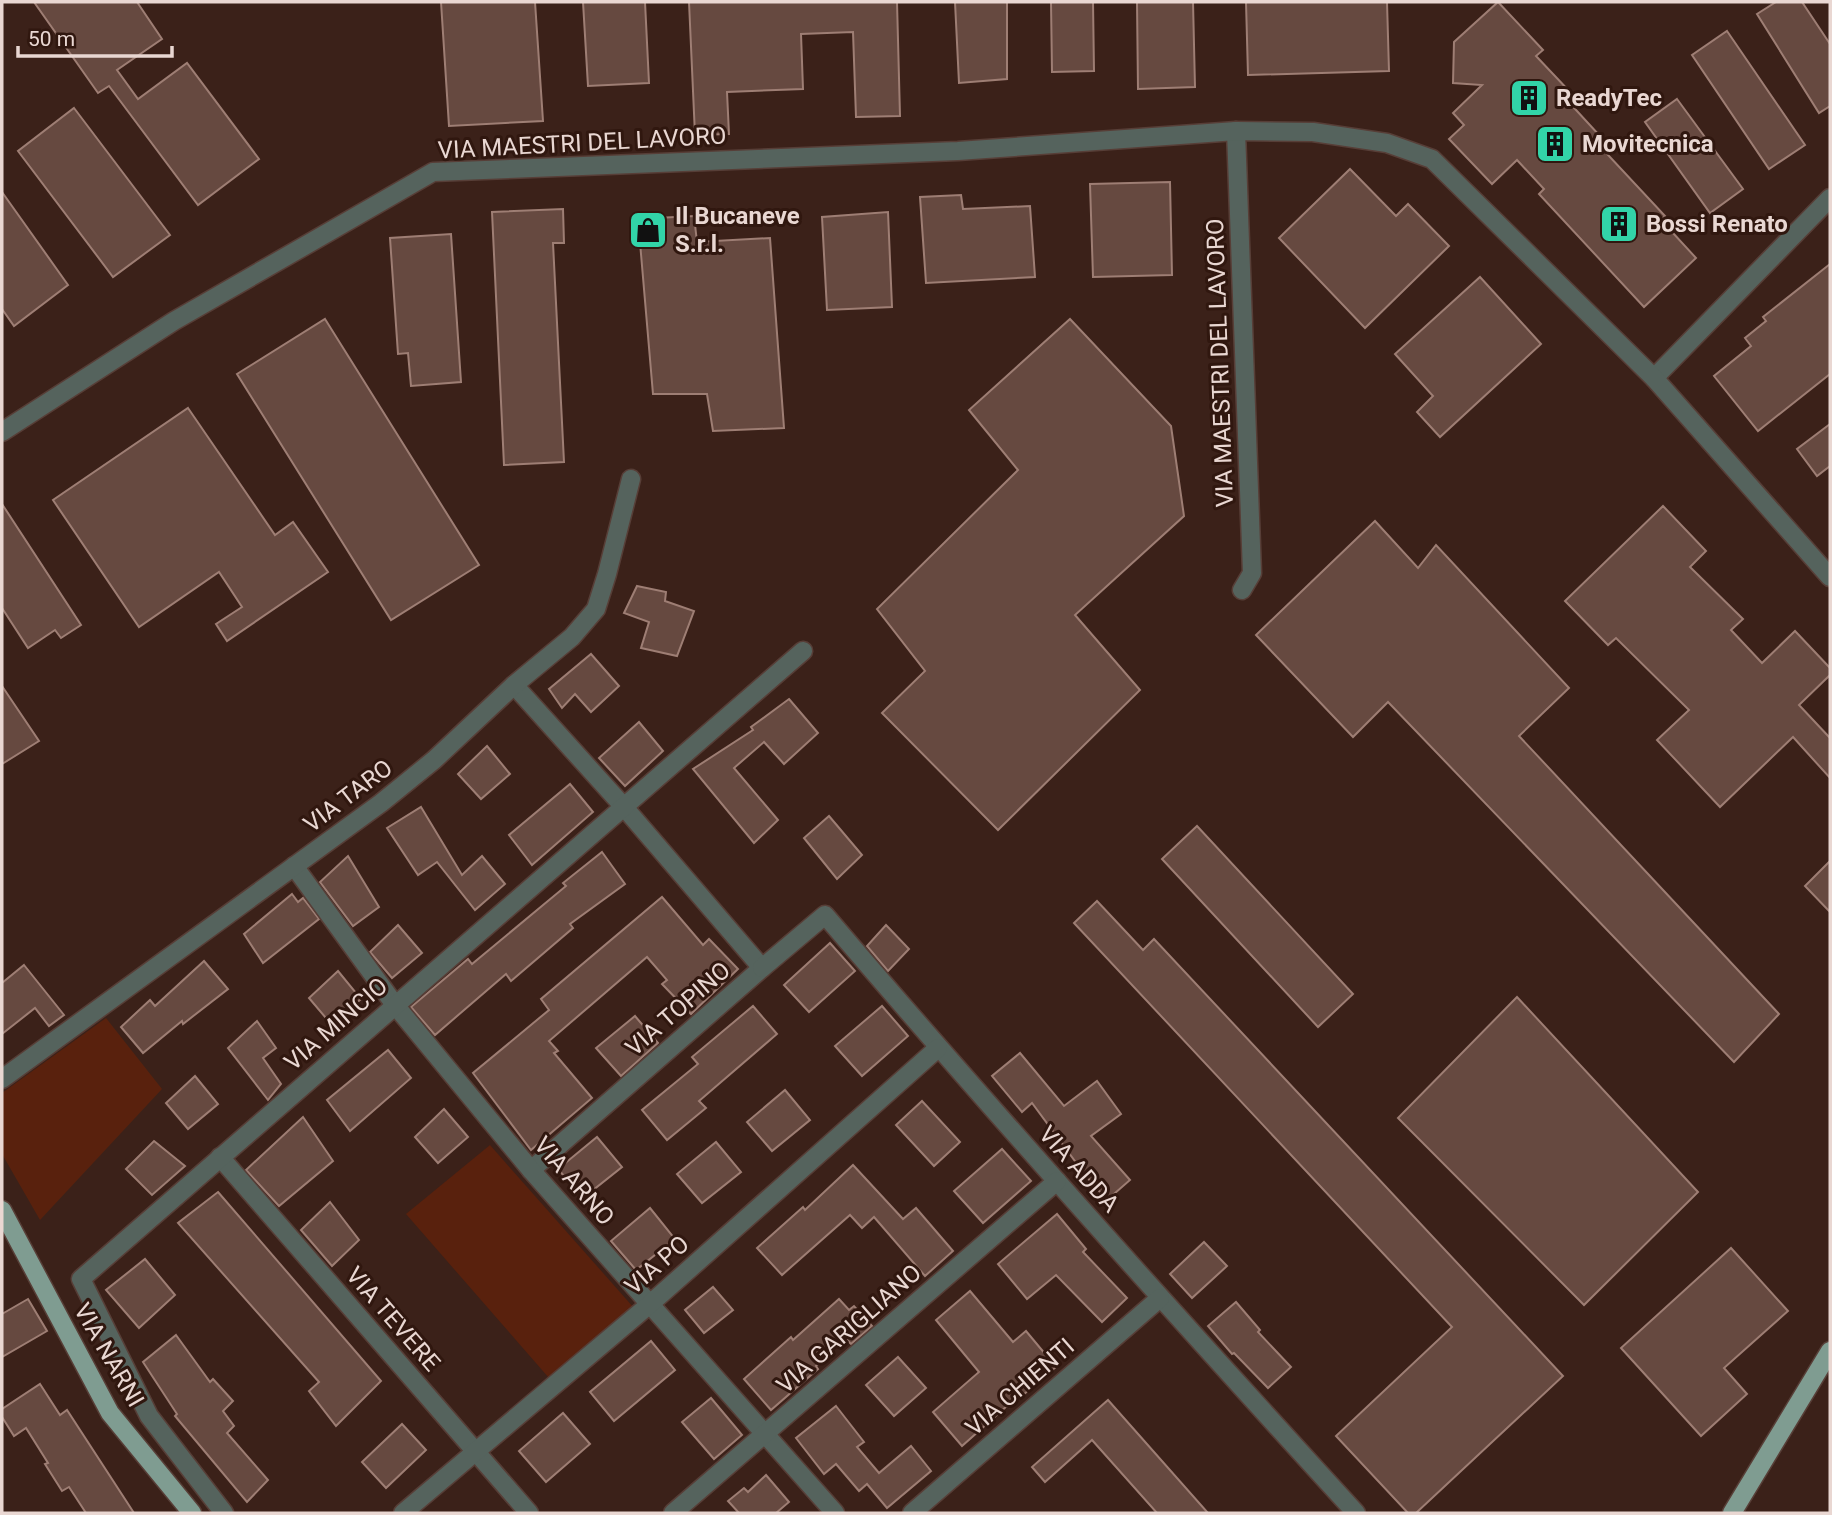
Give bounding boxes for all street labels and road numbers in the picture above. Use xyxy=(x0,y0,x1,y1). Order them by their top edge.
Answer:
street label: VIA MAESTRI DEL LAVORO xyxy=(437,121,727,165)
street label: VIA MAESTRI DEL LAVORO xyxy=(1201,218,1239,508)
street label: VIA TARO xyxy=(298,754,398,838)
street label: VIA TOPINO xyxy=(620,956,736,1062)
street label: VIA MINCIO xyxy=(279,972,393,1076)
street label: VIA ADDA xyxy=(1033,1120,1125,1218)
street label: VIA ARNO xyxy=(528,1131,620,1231)
street label: VIA PO xyxy=(619,1230,695,1300)
street label: VIA GARIGLIANO xyxy=(771,1259,927,1399)
street label: VIA TEVERE xyxy=(340,1261,446,1377)
street label: VIA NARNI xyxy=(68,1298,150,1412)
street label: VIA CHIENTI xyxy=(960,1332,1080,1442)

